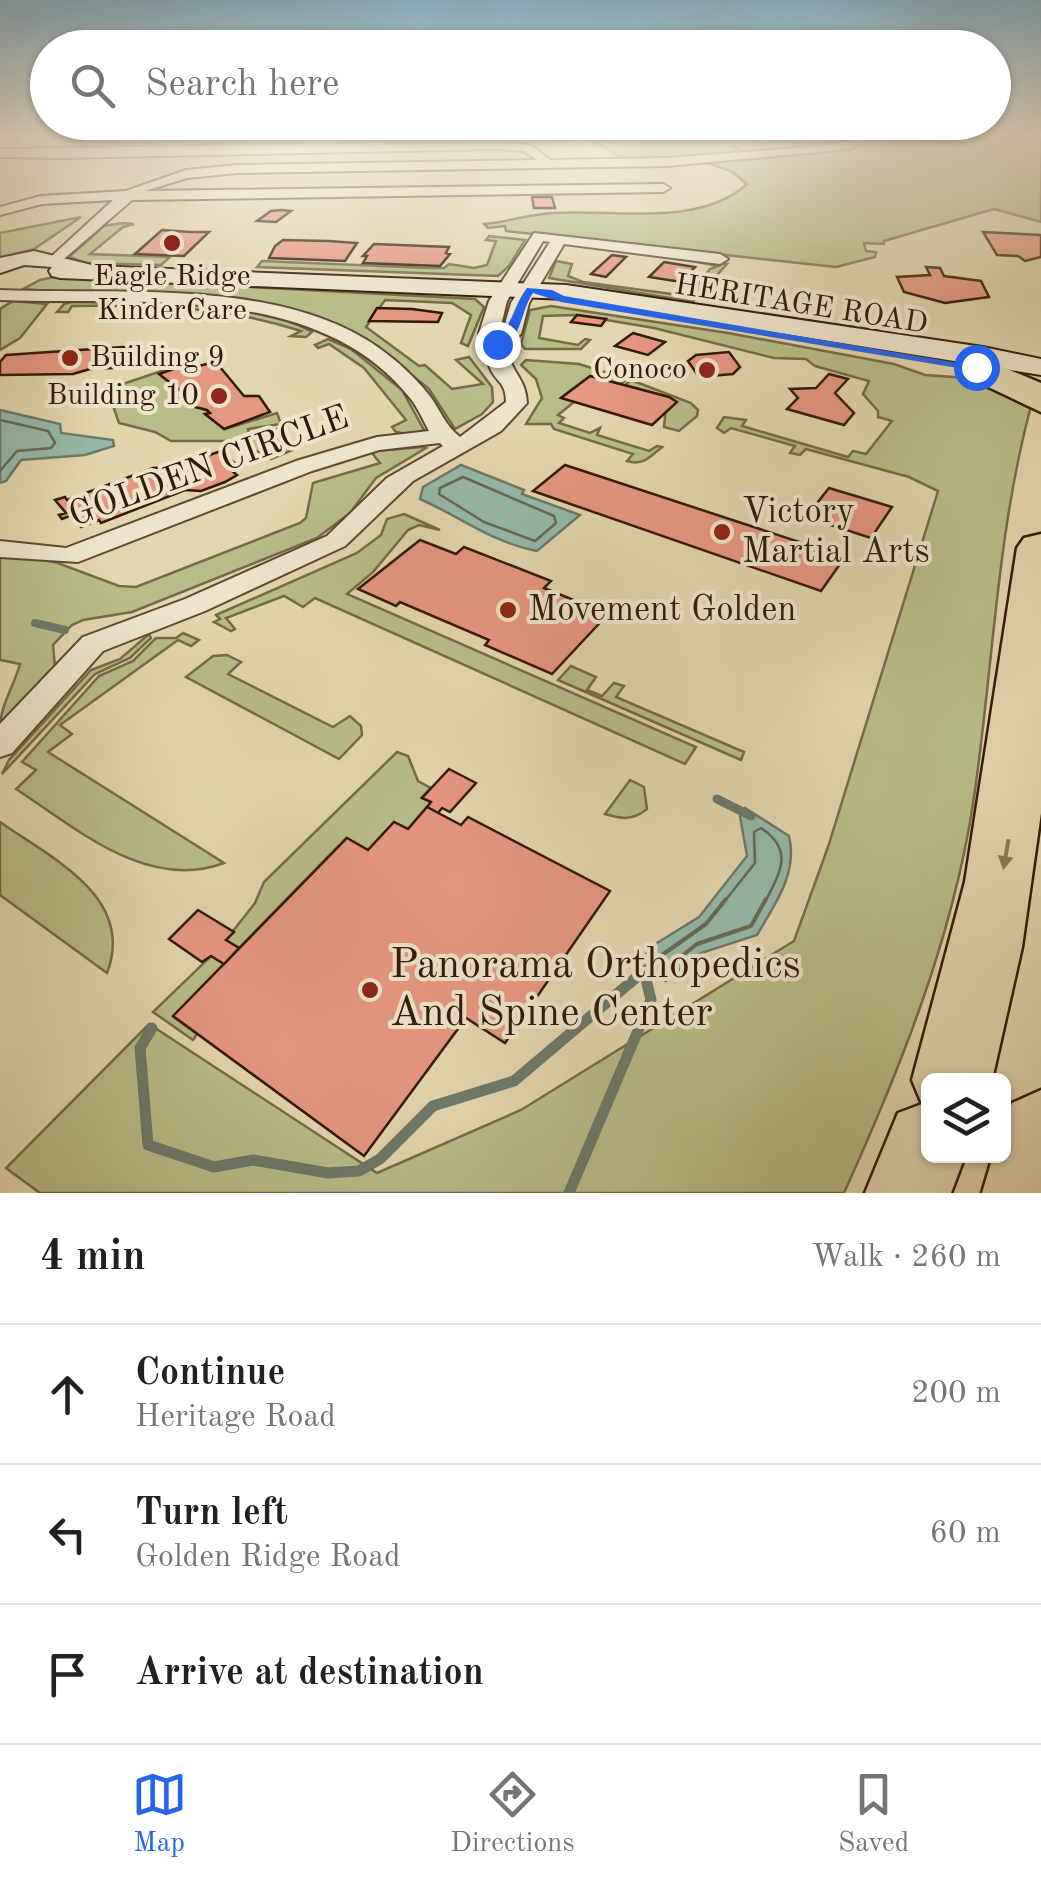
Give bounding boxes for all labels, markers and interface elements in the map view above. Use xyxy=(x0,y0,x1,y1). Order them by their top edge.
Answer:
search box xyxy=(30,30,1011,140)
icon: search xyxy=(65,58,120,113)
text: Search here xyxy=(145,66,340,104)
marker: Eagle Ridge KinderCare xyxy=(161,232,183,254)
place label: Eagle Ridge KinderCare xyxy=(93,262,251,326)
street label: HERITAGE ROAD xyxy=(672,270,930,340)
route end xyxy=(475,322,521,368)
place label: Building 9 xyxy=(90,343,225,373)
route start xyxy=(954,345,1000,391)
marker: Building 9 xyxy=(59,347,81,369)
place label: Conoco xyxy=(593,355,687,385)
marker: Conoco xyxy=(696,359,718,381)
place label: Building 10 xyxy=(47,381,199,411)
marker: Building 10 xyxy=(208,385,230,407)
street label: GOLDEN CIRCLE xyxy=(65,400,353,534)
place label: Victory Martial Arts xyxy=(742,495,930,570)
marker: Victory Martial Arts xyxy=(711,521,733,543)
place label: Movement Golden xyxy=(528,593,796,628)
marker: Movement Golden xyxy=(497,599,519,621)
one-way arrow xyxy=(998,838,1013,870)
place label: Panorama Orthopedics And Spine Center xyxy=(390,945,801,1035)
marker: Panorama Orthopedics And Spine Center xyxy=(359,979,381,1001)
map controls xyxy=(921,1073,1011,1163)
button: layers xyxy=(921,1073,1011,1163)
text: 4 min xyxy=(40,1237,146,1279)
text: Walk · 260 m xyxy=(811,1242,1001,1274)
text: Continue xyxy=(135,1355,285,1393)
icon: ahead xyxy=(40,1367,95,1422)
text: 200 m xyxy=(911,1378,1001,1410)
text: Heritage Road xyxy=(135,1402,336,1434)
text: Turn left xyxy=(135,1495,288,1533)
icon: left xyxy=(40,1507,95,1562)
text: 60 m xyxy=(930,1518,1001,1550)
text: Golden Ridge Road xyxy=(135,1542,401,1574)
icon: arrive xyxy=(40,1647,95,1702)
text: Arrive at destination xyxy=(135,1655,484,1693)
tab: Map xyxy=(132,1767,187,1862)
tab: Directions xyxy=(450,1767,575,1862)
tab: Saved xyxy=(838,1767,909,1862)

